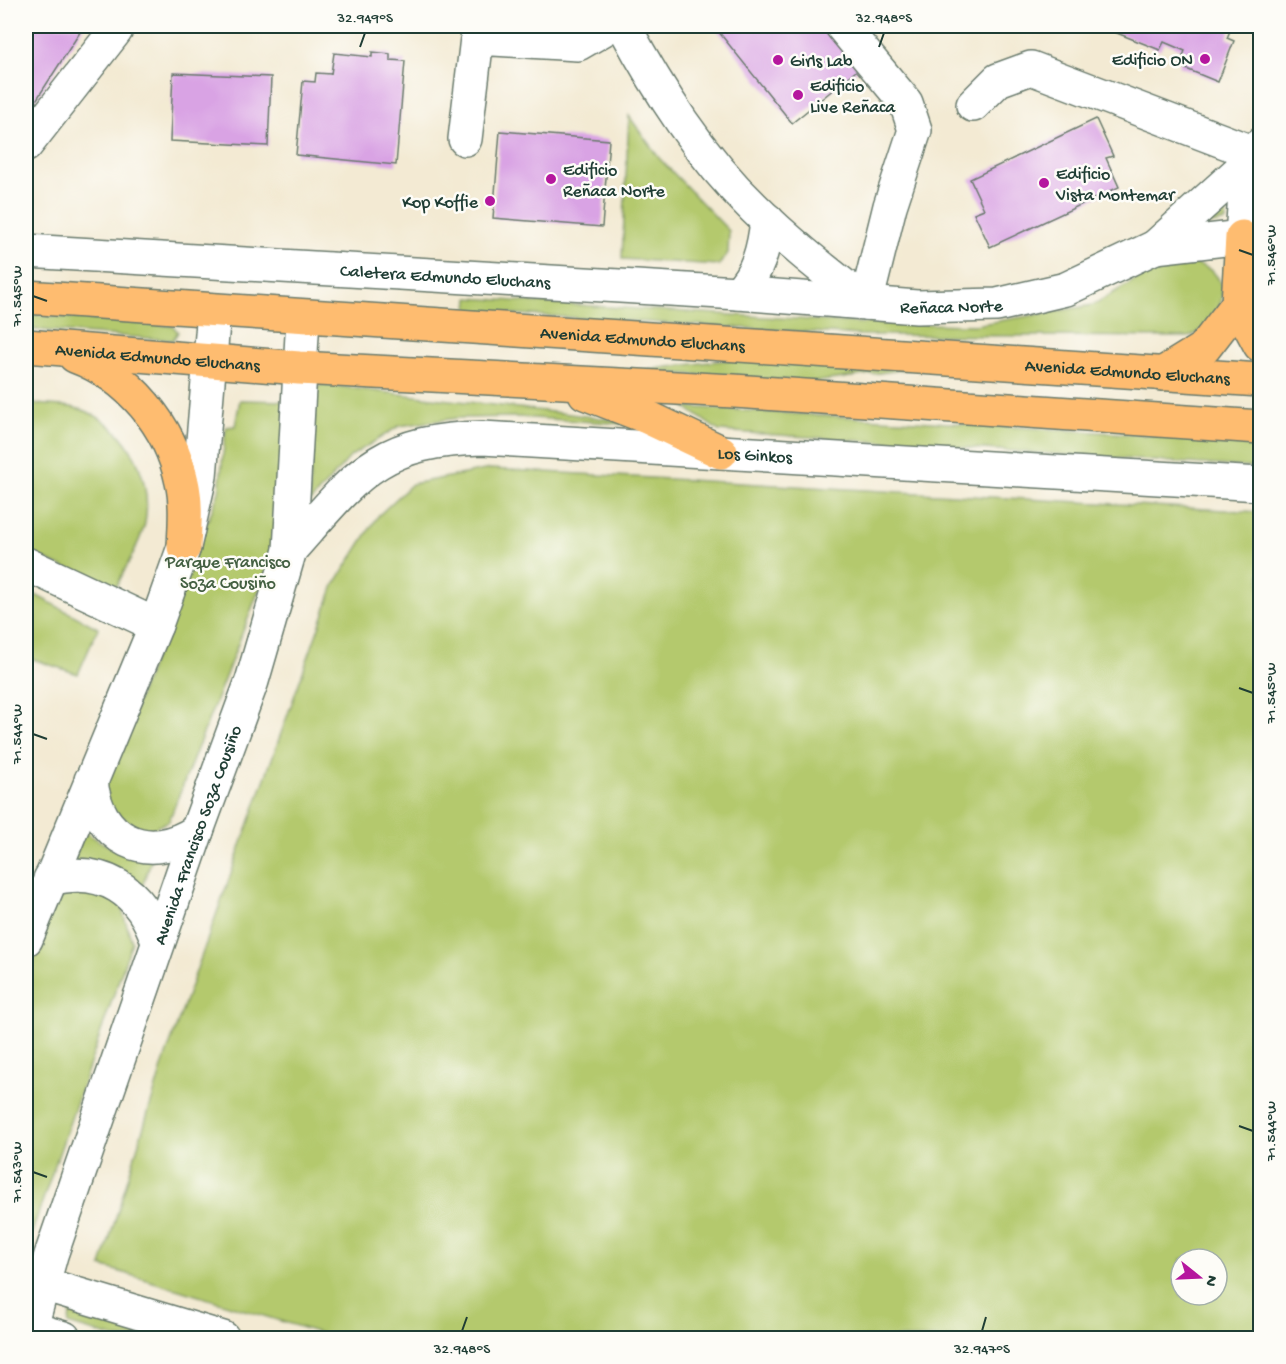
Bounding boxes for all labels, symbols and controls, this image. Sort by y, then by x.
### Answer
text: 32.949°S [336,10,393,28]
text: 32.948°S [855,10,912,28]
place label: Edificio ON [1112,51,1193,72]
place label: Girls Lab [790,52,853,73]
marker: Edificio ON [1198,52,1212,66]
marker: Girls Lab [771,53,785,67]
place label: Edificio Live Reñaca [810,77,896,119]
marker: Edificio Live Reñaca [791,88,805,102]
place label: Edificio Reñaca Norte [563,161,665,203]
place label: Edificio Vista Montemar [1055,165,1176,207]
marker: Edificio Reñaca Norte [544,172,558,186]
marker: Edificio Vista Montemar [1037,176,1051,190]
place label: Kop Koffie [402,193,479,214]
marker: Kop Koffie [483,194,497,208]
text: 71.546°W [1263,224,1281,286]
street label: Caletera Edmundo Eluchans [339,262,552,295]
text: 71.545°W [9,265,27,327]
street label: Reñaca Norte [899,296,1006,320]
street label: Avenida Edmundo Eluchans [539,324,747,358]
street label: Avenida Edmundo Eluchans [54,340,262,378]
street label: Avenida Edmundo Eluchans [1024,356,1232,391]
street label: Los Ginkos [717,444,794,469]
park label: Parque Francisco Soza Cousiño [164,553,291,595]
text: 71.545°W [1263,662,1281,724]
text: 71.544°W [9,704,27,765]
street label: Avenida Francisco Soza Cousiño [151,723,248,948]
text: 71.544°W [1263,1101,1281,1162]
text: 71.543°W [9,1141,27,1203]
north arrow [1169,1247,1229,1307]
text: N [1199,1273,1221,1289]
text: 32.948°S [433,1341,490,1359]
text: 32.947°S [953,1341,1010,1359]

